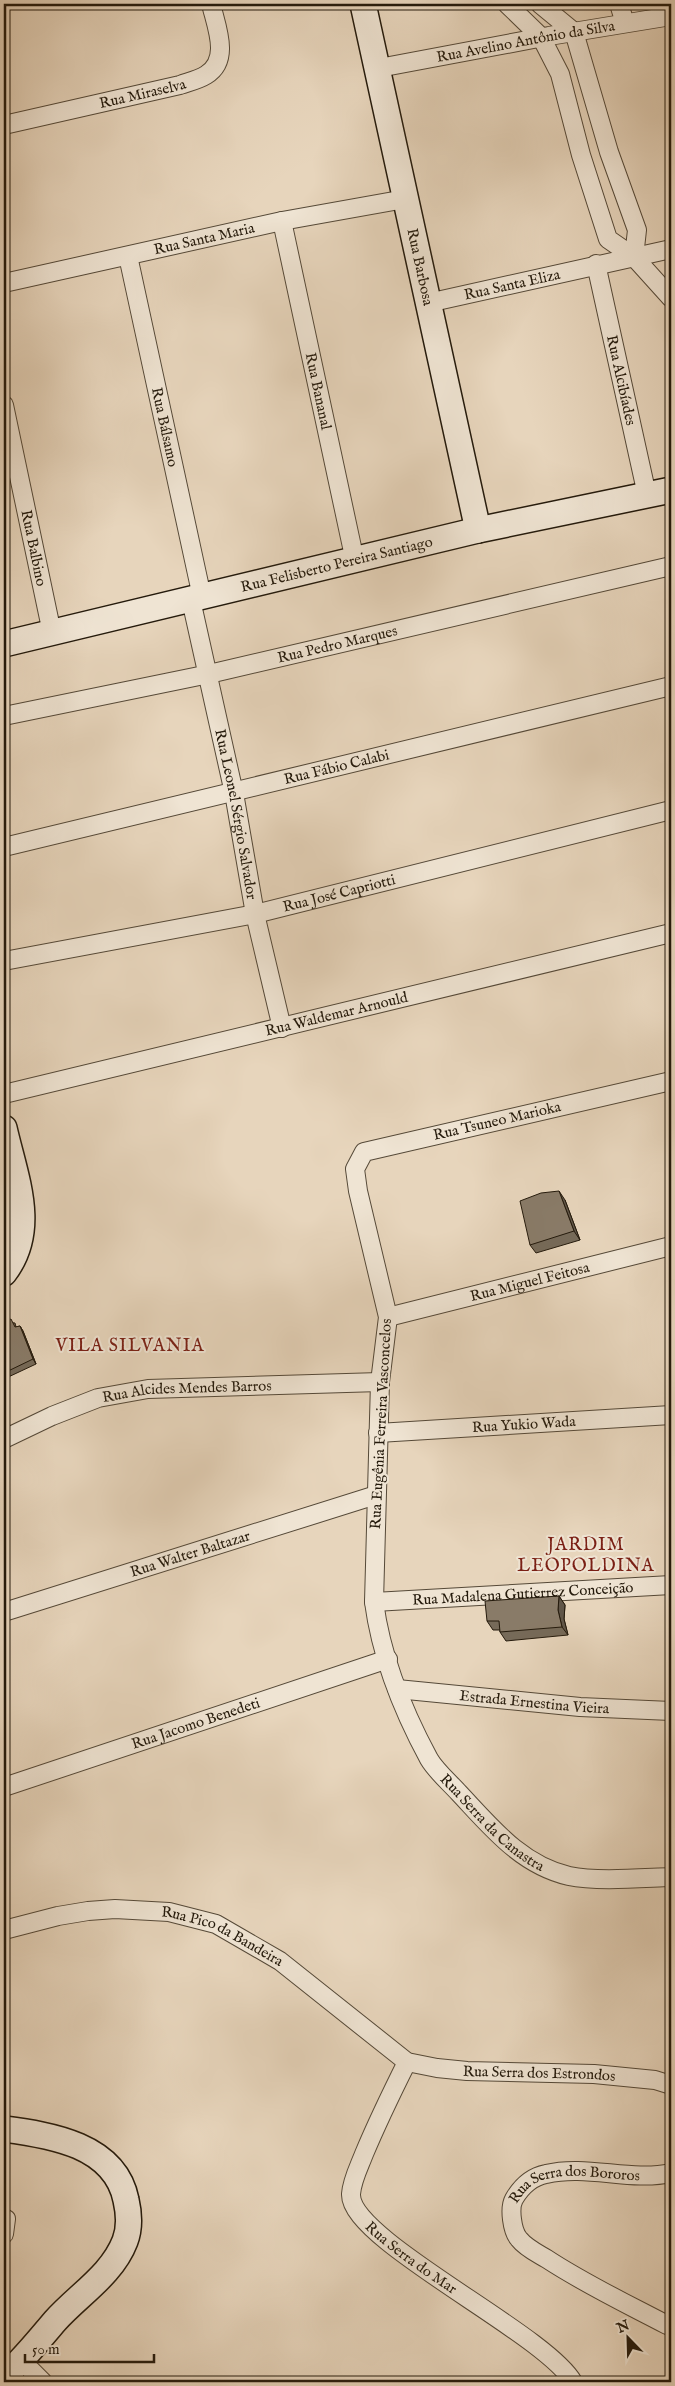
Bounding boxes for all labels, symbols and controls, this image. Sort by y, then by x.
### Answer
street label: Rua Avelino Antônio da Silva [435,16,617,66]
street label: Rua Miraselva [97,74,189,113]
street label: Rua Santa Maria [152,218,257,259]
street label: Rua Barbosa [403,226,438,308]
street label: Rua Santa Eliza [462,264,562,304]
street label: Rua Alcibíades [602,333,641,427]
street label: Rua Bananal [301,351,336,432]
street label: Rua Bálsamo [147,386,183,469]
street label: Rua Balbino [17,508,51,588]
street label: Rua Felisberto Pereira Santiago [239,532,434,596]
street label: Rua Pedro Marques [275,621,399,667]
street label: Rua Leonel Sérgio Salvador [211,727,262,901]
street label: Rua Fábio Calabi [282,745,391,789]
street label: Rua José Capriotti [281,870,397,916]
street label: Rua Waldemar Arnould [263,987,411,1040]
street label: Rua Tsuneo Marioka [431,1097,563,1145]
street label: Rua Miguel Feitosa [468,1257,592,1306]
street label: Rua Eugênia Ferreira Vasconcelos [366,1318,396,1530]
district label: VILA SILVANIA [54,1335,205,1358]
street label: Rua Alcides Mendes Barros [101,1376,272,1407]
street label: Rua Yukio Wada [471,1411,577,1437]
street label: Rua Walter Baltazar [128,1526,253,1581]
district label: JARDIM LEOPOLDINA [517,1534,655,1578]
street label: Rua Madalena Gutierrez Conceição [412,1578,634,1609]
street label: Estrada Ernestina Vieira [459,1686,610,1718]
street label: Rua Jacomo Benedeti [129,1693,262,1753]
street label: Rua Serra da Canastra [436,1770,548,1876]
street label: Rua Pico da Bandeira [161,1902,287,1971]
street label: Rua Serra dos Estrondos [463,2061,616,2086]
street label: Rua Serra dos Bororos [504,2161,640,2207]
street label: Rua Serra do Mar [361,2217,461,2298]
north arrow [602,2314,652,2364]
text: N [613,2316,632,2338]
scale bar [25,2331,154,2363]
text: 50 m [32,2340,60,2359]

